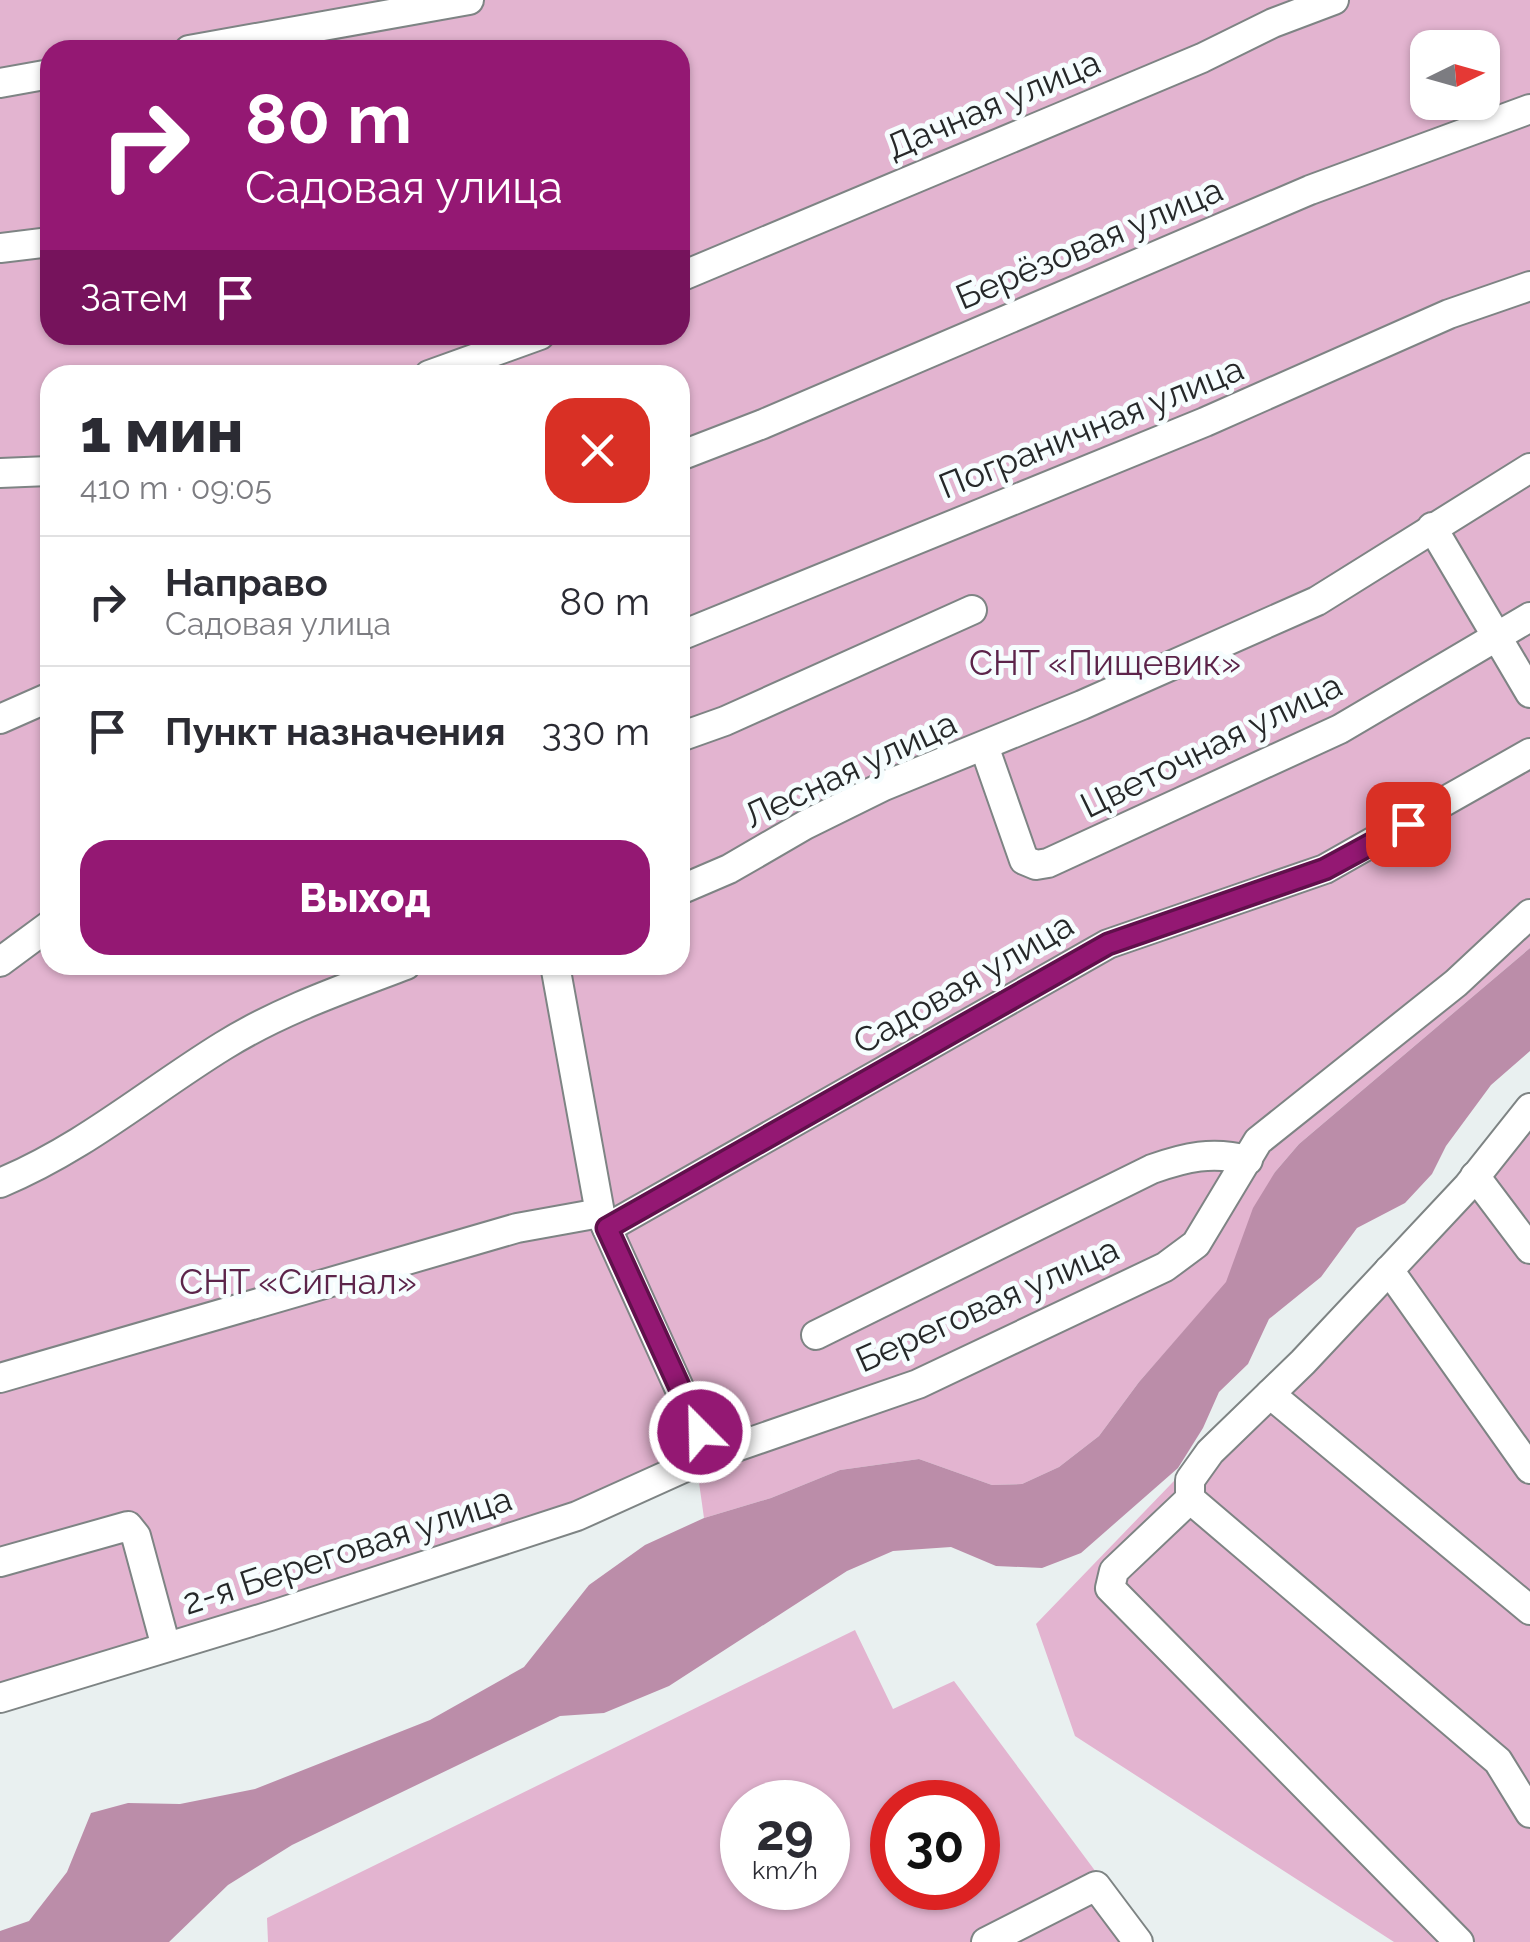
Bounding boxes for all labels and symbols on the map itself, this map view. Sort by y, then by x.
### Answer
north arrow [1410,30,1500,120]
street label: Дачная улица [880,41,1106,167]
street label: Берёзовая улица [950,168,1228,318]
street label: Пограничная улица [933,347,1249,507]
park label: СНТ «Пищевик» [969,642,1241,683]
street label: Цветочная улица [1074,664,1348,826]
street label: Лесная улица [737,702,963,836]
pin [1366,782,1451,867]
street label: Садовая улица [846,903,1080,1063]
street label: Береговая улица [849,1228,1125,1380]
park label: СНТ «Сигнал» [179,1261,417,1302]
position arrow [648,1380,752,1484]
street label: 2-я Береговая улица [177,1477,517,1623]
speed limit sign: 30 [870,1780,1000,1910]

